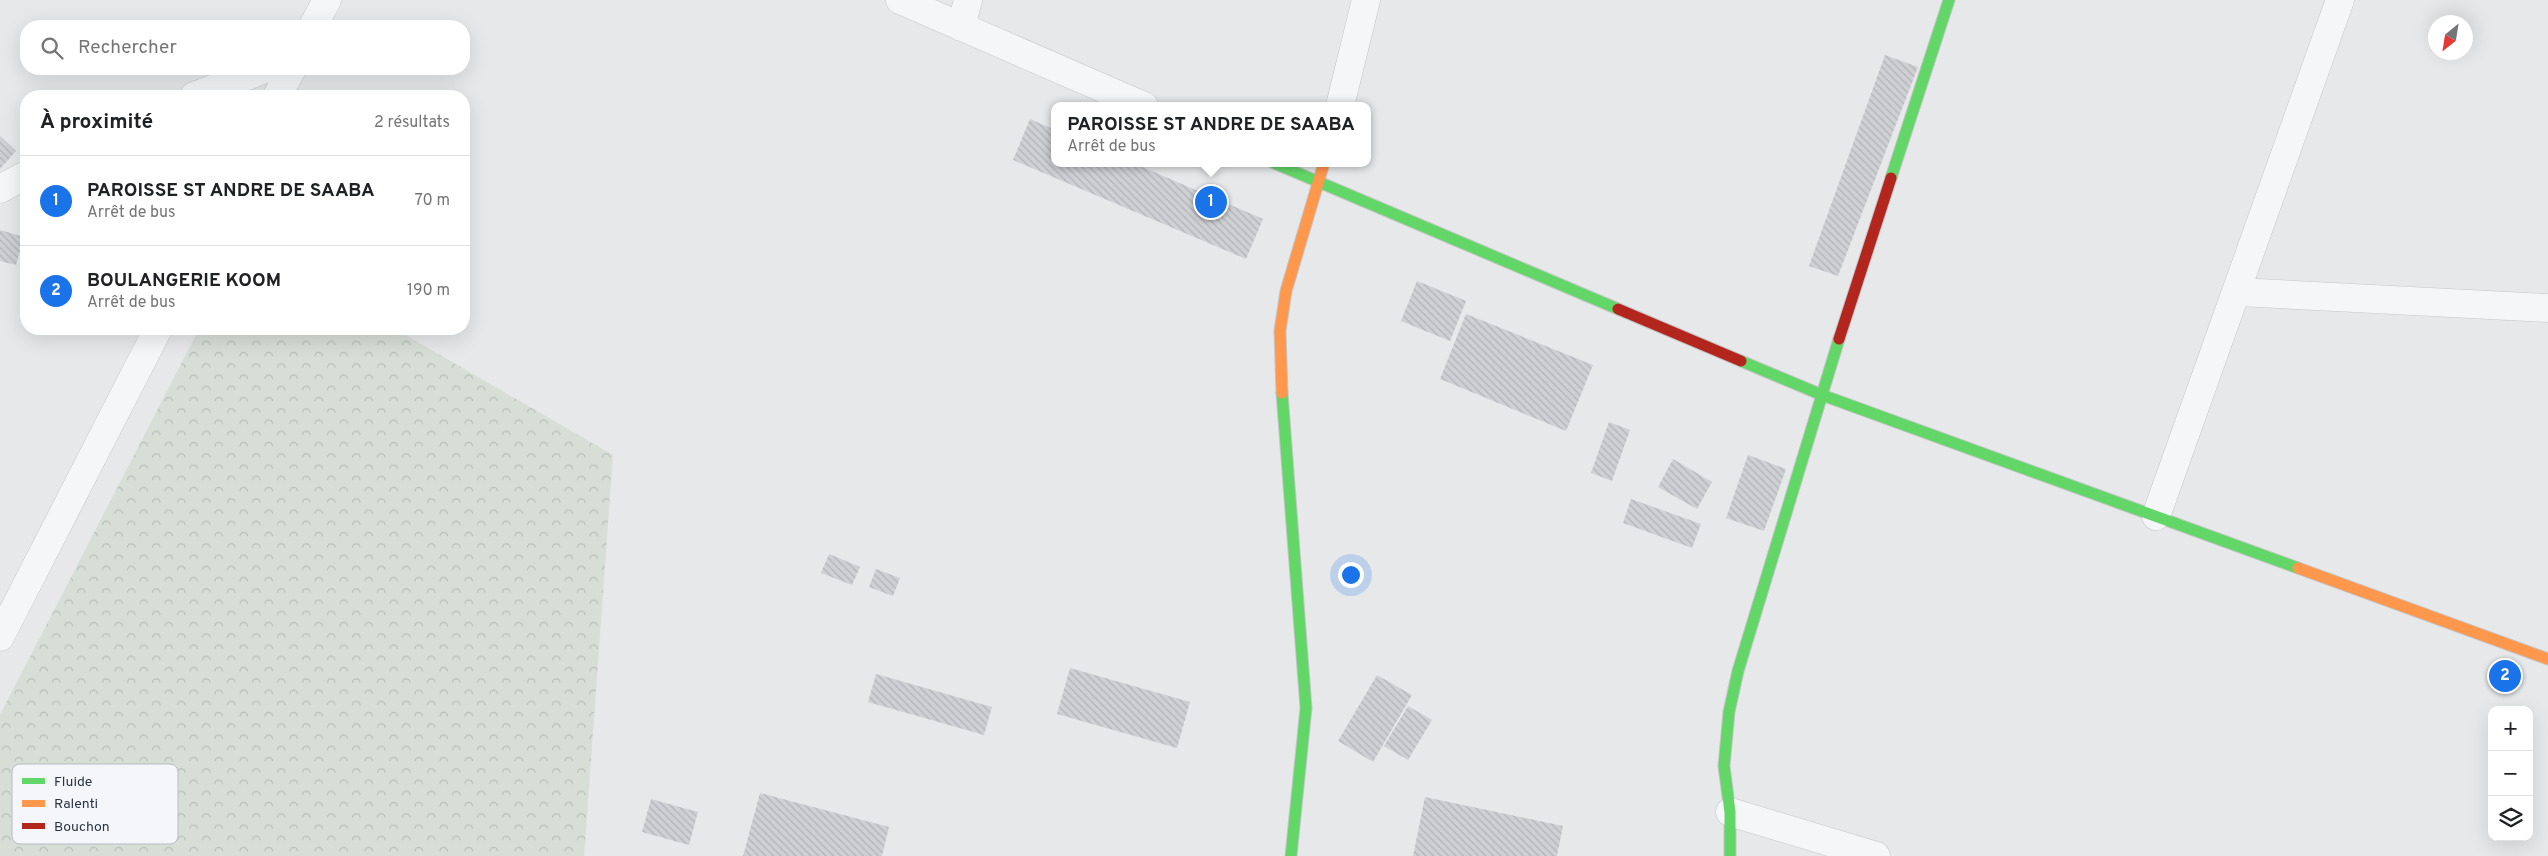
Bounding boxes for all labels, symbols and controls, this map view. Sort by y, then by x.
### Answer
north arrow [2428,15,2473,60]
search box [20,20,470,75]
icon: search [38,34,66,62]
text: Rechercher [78,36,177,60]
popup [1051,102,1371,167]
text: À proximité [40,109,153,136]
text: 2 résultats [374,113,450,133]
text: PAROISSE ST ANDRE DE SAABA [1067,113,1355,137]
text: Arrêt de bus [1067,137,1156,157]
text: PAROISSE ST ANDRE DE SAABA [87,179,375,203]
pin: 1 [1195,183,1227,221]
text: 1 [53,191,59,211]
text: 70 m [415,191,450,211]
text: Arrêt de bus [87,203,176,223]
text: BOULANGERIE KOOM [87,269,281,293]
text: 2 [51,281,61,301]
text: 190 m [407,281,450,301]
text: Arrêt de bus [87,293,176,313]
your location [1338,562,1364,588]
pin: 2 [2489,657,2521,695]
map controls [2488,706,2533,841]
button: + [2488,706,2533,751]
button: − [2488,751,2533,796]
legend [12,764,178,844]
text: Fluide [54,774,92,791]
text: Ralenti [54,796,98,813]
button: layers [2488,796,2533,841]
text: Bouchon [54,819,110,836]

